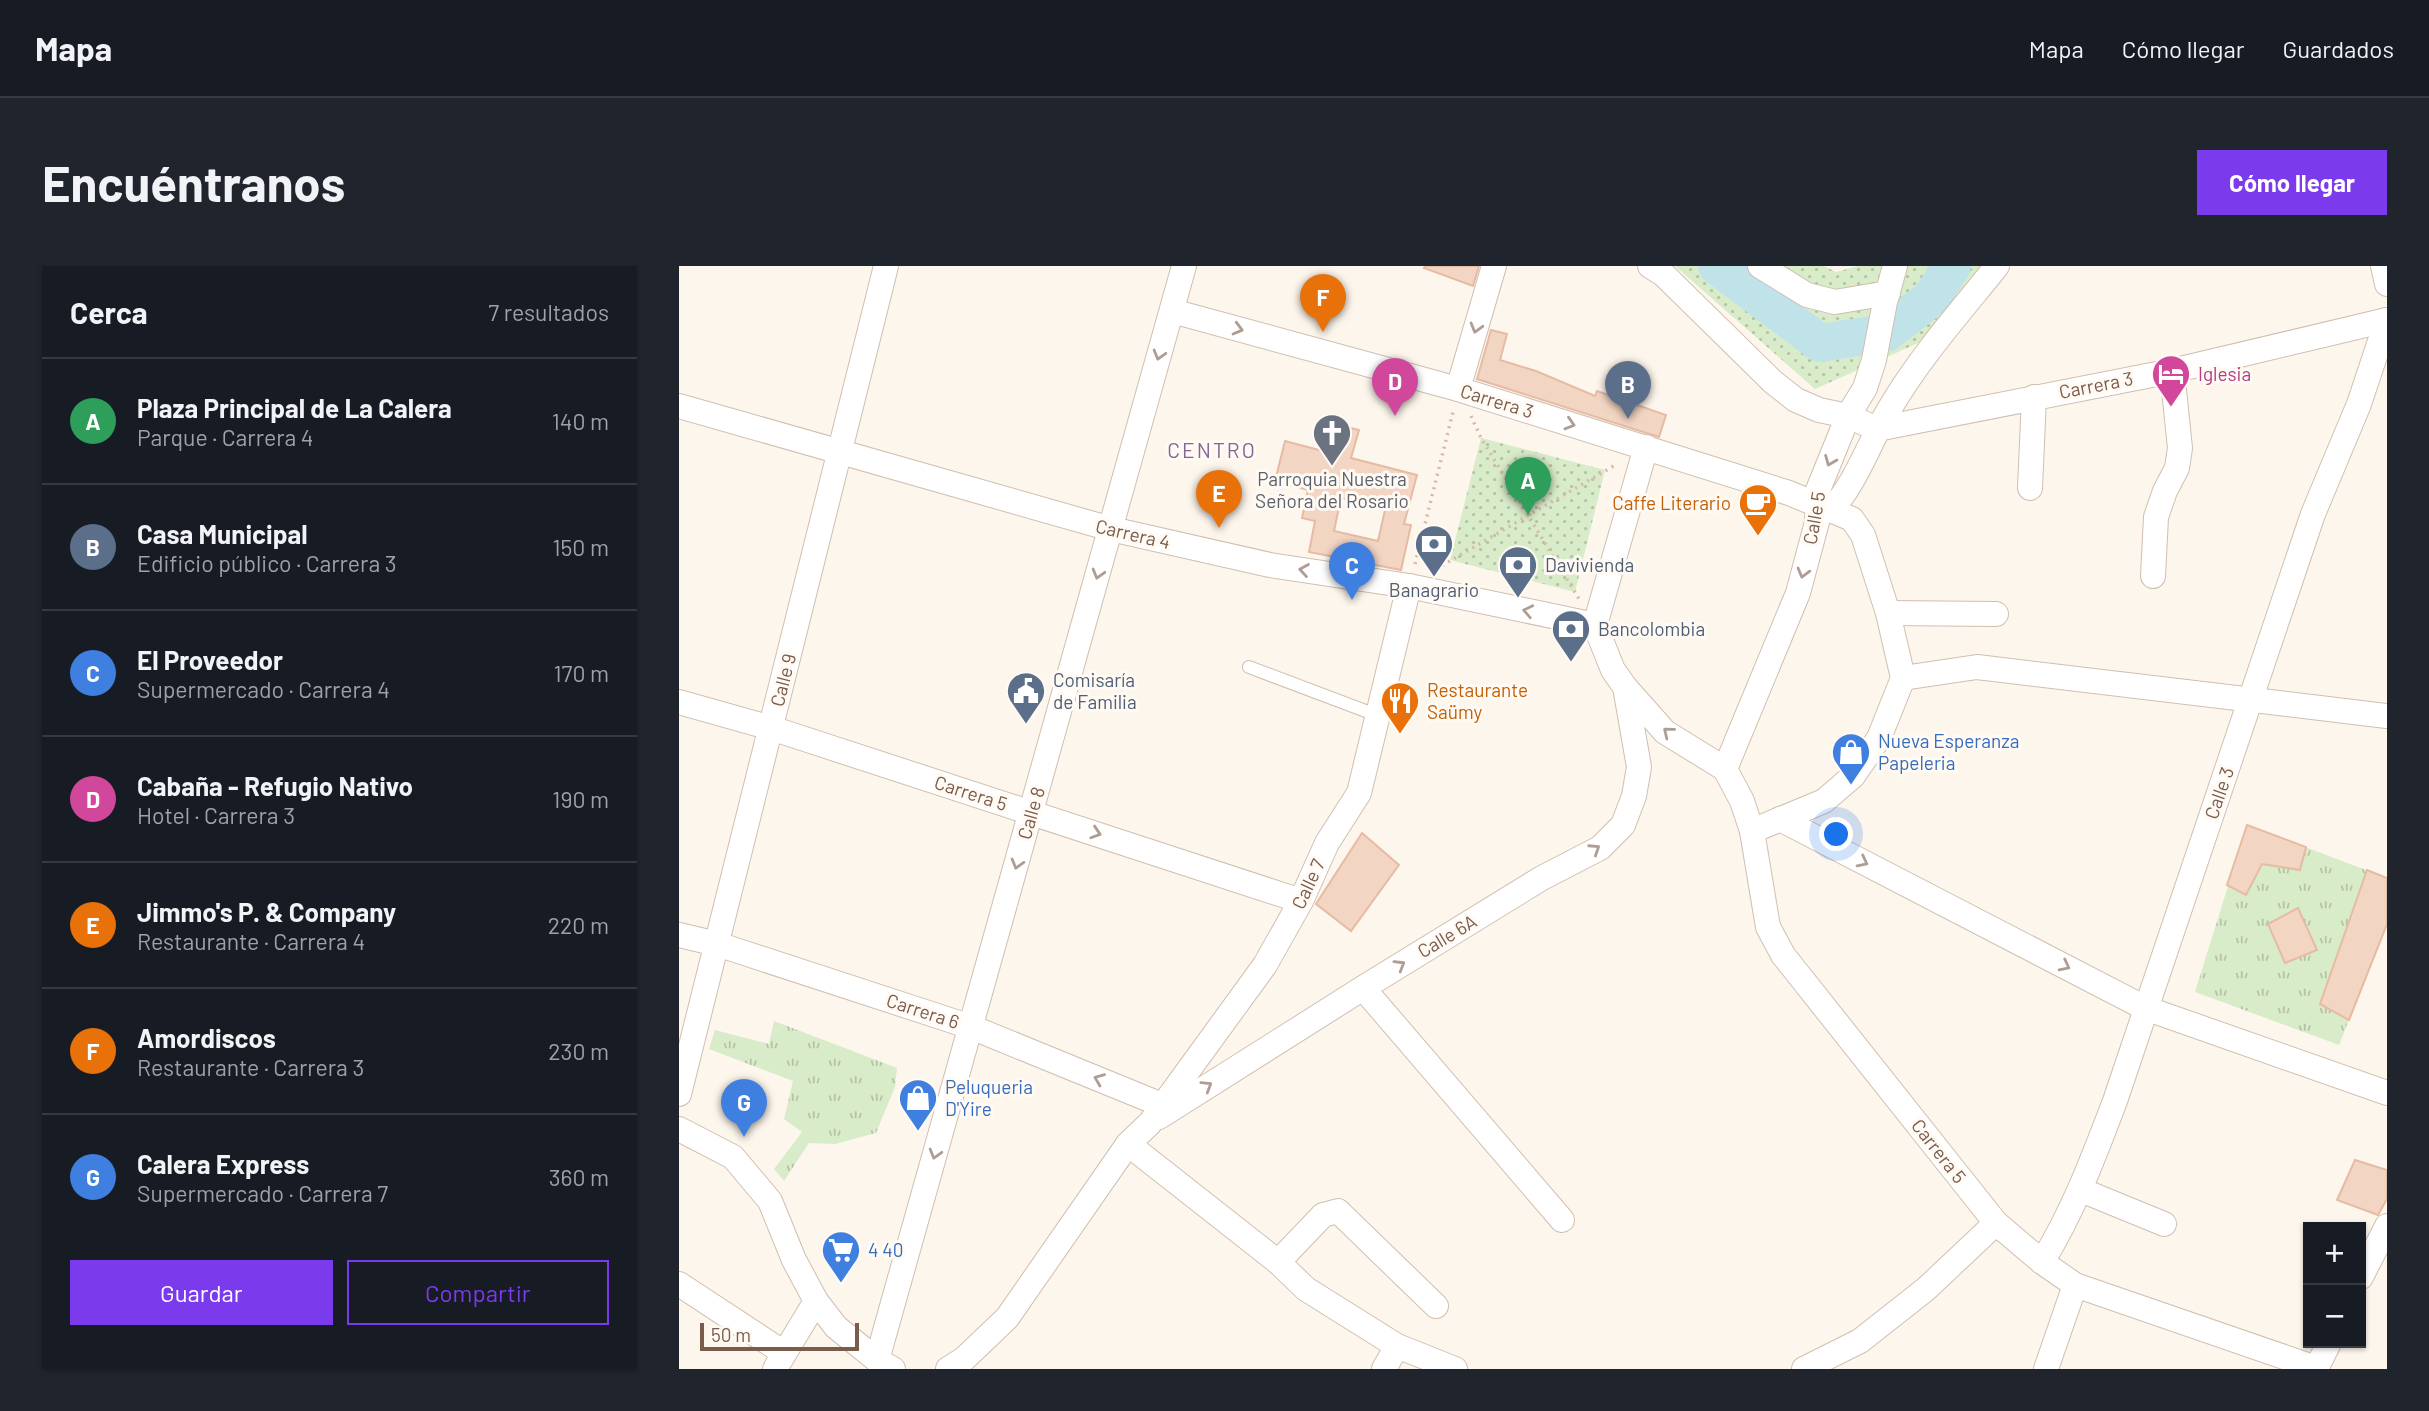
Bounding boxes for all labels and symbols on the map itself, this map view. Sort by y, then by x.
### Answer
pin: F [1300,274,1346,332]
one-way arrow [1231,320,1243,335]
one-way arrow [1470,321,1484,333]
one-way arrow [1153,349,1168,361]
hotel icon: Iglesia [2150,353,2192,408]
pin: D [1372,358,1418,416]
pin: B [1605,361,1651,419]
place label: Iglesia [2198,362,2251,385]
street label: Carrera 3 [2057,366,2135,403]
street label: Carrera 3 [1458,379,1536,423]
church icon: Parroquia Nuestra Señora del Rosario [1311,412,1353,467]
one-way arrow [1564,415,1576,430]
district label: CENTRO [1167,437,1257,462]
one-way arrow [1824,454,1838,466]
pin: A [1505,457,1551,515]
place label: Parroquia Nuestra Señora del Rosario [1255,467,1409,512]
pin: E [1196,470,1242,528]
cafe icon: Caffe Literario [1737,482,1779,537]
street label: Calle 5 [1798,490,1829,546]
place label: Caffe Literario [1612,491,1731,514]
street label: Carrera 4 [1094,514,1173,553]
bank icon: Banagrario [1413,523,1455,578]
pin: C [1329,542,1375,600]
bank icon: Davivienda [1497,544,1539,599]
place label: Davivienda [1545,553,1634,576]
one-way arrow [1298,563,1310,578]
one-way arrow [1797,566,1811,578]
one-way arrow [1092,568,1106,580]
place label: Banagrario [1389,578,1479,601]
one-way arrow [1522,604,1534,619]
bank icon: Bancolombia [1550,608,1592,663]
place label: Bancolombia [1598,617,1705,640]
street label: Calle 9 [765,651,800,709]
place label: Comisaría de Familia [1053,668,1137,713]
public building icon: Comisaría de Familia [1005,670,1047,725]
place label: Restaurante Saümy [1427,678,1528,723]
restaurant icon: Restaurante Saümy [1379,680,1421,735]
one-way arrow [1663,728,1675,741]
place label: Nueva Esperanza Papeleria [1878,729,2019,774]
shop icon: Nueva Esperanza Papeleria [1830,731,1872,786]
street label: Calle 3 [2199,764,2238,822]
street label: Carrera 5 [932,770,1010,815]
street label: Calle 8 [1012,784,1049,842]
your location [1819,817,1853,851]
one-way arrow [1090,825,1102,840]
one-way arrow [1587,845,1600,857]
one-way arrow [1855,853,1868,867]
street label: Calle 7 [1286,855,1329,913]
one-way arrow [1010,858,1025,870]
street label: Calle 6A [1413,909,1481,962]
one-way arrow [2057,958,2070,972]
one-way arrow [1392,961,1405,974]
street label: Carrera 6 [884,988,962,1033]
one-way arrow [1093,1073,1105,1087]
place label: Peluqueria D'Yire [945,1075,1033,1120]
shop icon: Peluqueria D'Yire [897,1077,939,1132]
pin: G [721,1079,767,1137]
one-way arrow [1200,1082,1213,1095]
street label: Carrera 5 [1907,1114,1972,1187]
one-way arrow [929,1148,944,1160]
supermarket icon: 4 40 [820,1229,862,1284]
place label: 4 40 [868,1238,903,1261]
scale bar [700,1320,859,1352]

